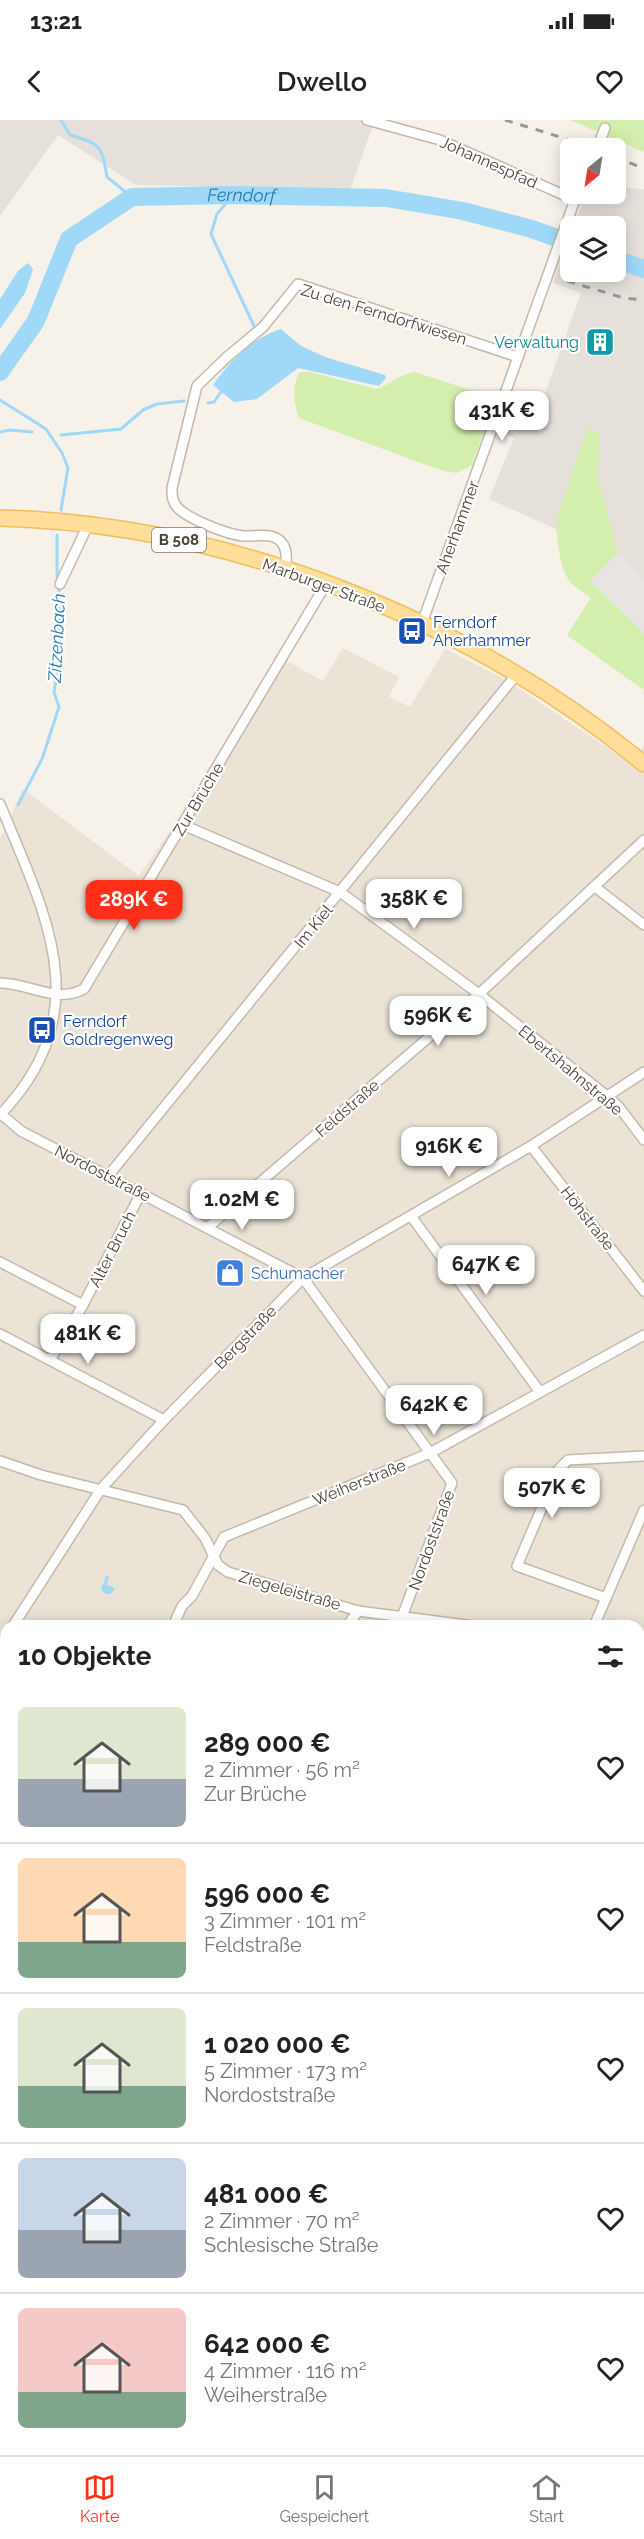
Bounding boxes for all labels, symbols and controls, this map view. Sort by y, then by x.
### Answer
text: 13:21 [30,8,82,34]
icon: back [18,65,51,98]
icon: heart [593,65,626,98]
text: Dwello [277,66,367,97]
street label: Johannespfad [437,133,540,192]
north arrow [560,138,626,204]
map controls [560,138,626,282]
water label: Ferndorf [207,184,278,206]
button: layers [560,216,626,282]
street label: Zu den Ferndorfwiesen [299,280,469,349]
building icon: Verwaltung [584,326,616,358]
place label: Verwaltung [494,333,579,352]
pin: 431K € [453,391,551,442]
text: 431K € [469,398,535,422]
street label: Aherhammer [432,478,483,576]
road number: B 508 [152,528,206,552]
street label: Marburger Straße [260,554,388,616]
water label: Zitzenbach [44,593,69,684]
place label: Ferndorf Aherhammer [433,613,531,650]
bus stop icon: Ferndorf Aherhammer [396,615,428,647]
street label: Zur Brüche [169,759,228,839]
pin: 358K € [365,879,463,930]
pin: 289K € [85,880,183,931]
text: 358K € [380,886,448,910]
text: 289K € [99,887,169,911]
street label: Im Kiel [290,900,337,952]
pin: 596K € [389,996,487,1047]
text: 596K € [404,1003,472,1027]
place label: Ferndorf Goldregenweg [63,1012,173,1049]
bus stop icon: Ferndorf Goldregenweg [26,1014,58,1046]
street label: Ebertshahnstraße [515,1021,627,1119]
street label: Feldstraße [312,1076,383,1141]
pin: 916K € [400,1127,498,1178]
text: 916K € [415,1134,483,1158]
street label: Nordoststraße [52,1141,154,1206]
pin: 1.02M € [187,1180,297,1231]
street label: Höhstraße [557,1182,619,1254]
text: 1.02M € [204,1187,280,1211]
street label: Alter Bruch [85,1208,140,1291]
pin: 647K € [437,1245,535,1296]
text: 647K € [452,1252,520,1276]
shop icon: Schumacher [214,1257,246,1289]
place label: Schumacher [251,1264,345,1283]
street label: Bergstraße [210,1302,280,1373]
pin: 481K € [39,1314,137,1365]
text: 481K € [54,1321,122,1345]
pin: 642K € [385,1385,483,1436]
text: 642K € [400,1392,468,1416]
street label: Weiherstraße [310,1455,408,1510]
pin: 507K € [503,1468,601,1519]
text: 507K € [518,1475,586,1499]
street label: Nordoststraße [405,1487,458,1593]
street label: Ziegeleistraße [237,1567,343,1614]
icon: filters [594,1640,627,1673]
text: 10 Objekte [18,1641,151,1671]
text: 289 000 € [204,1728,331,1758]
icon: home [66,1731,138,1803]
icon: heart [594,1751,627,1784]
text: 2 Zimmer · 56 m² [204,1758,360,1782]
text: Zur Brüche [204,1782,306,1806]
text: 596 000 € [204,1879,331,1909]
icon: home [66,1882,138,1954]
icon: heart [594,1902,627,1935]
text: 3 Zimmer · 101 m² [204,1909,366,1933]
text: Feldstraße [204,1933,302,1957]
text: 1 020 000 € [204,2029,351,2059]
icon: home [66,2032,138,2104]
icon: heart [594,2052,627,2085]
text: 5 Zimmer · 173 m² [204,2059,367,2083]
text: Nordoststraße [204,2083,336,2107]
text: 481 000 € [204,2179,329,2209]
icon: home [66,2182,138,2254]
icon: heart [594,2202,627,2235]
text: 2 Zimmer · 70 m² [204,2209,360,2233]
text: Schlesische Straße [204,2233,378,2257]
text: 642 000 € [204,2329,330,2359]
icon: home [66,2332,138,2404]
icon: heart [594,2352,627,2385]
text: 4 Zimmer · 116 m² [204,2359,366,2383]
text: Weiherstraße [204,2383,327,2407]
tab: Karte [80,2471,119,2526]
tab: Gespeichert [279,2471,369,2526]
tab: Start [529,2471,564,2526]

